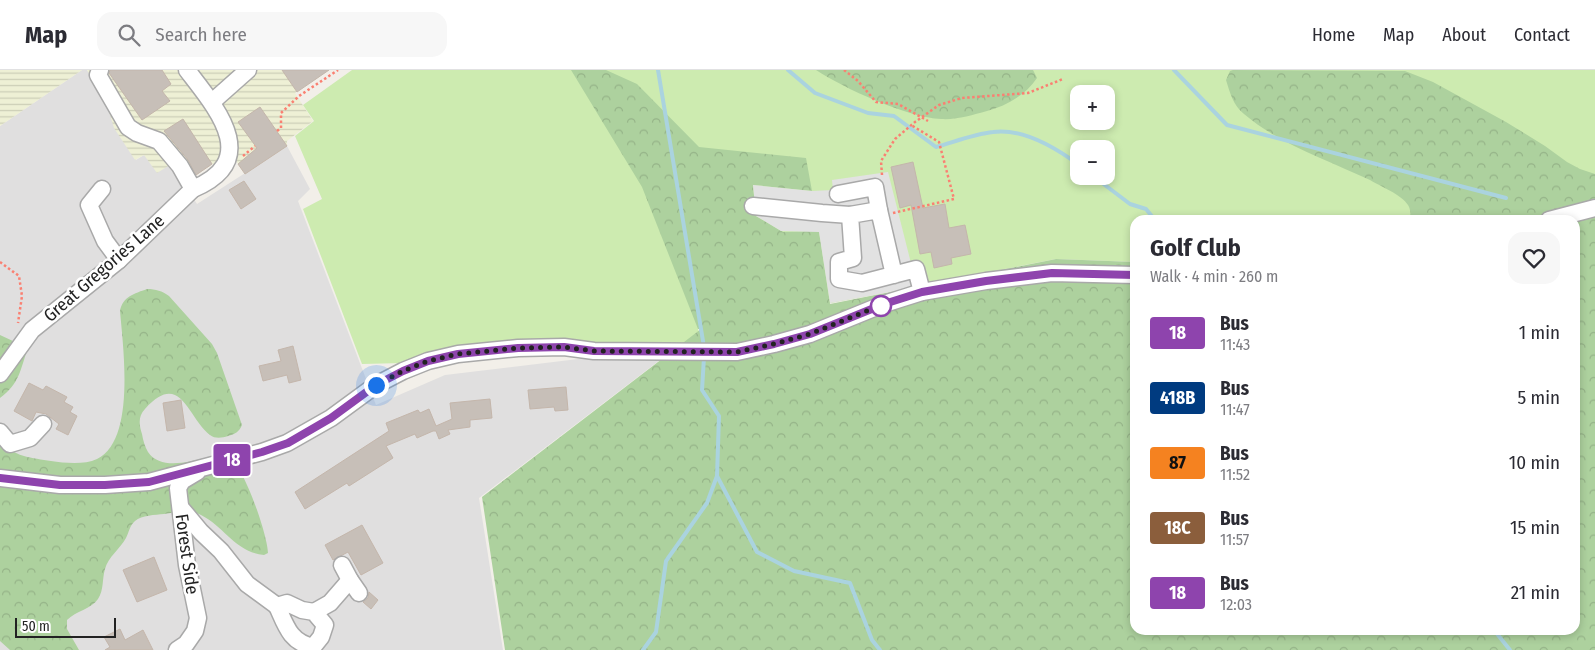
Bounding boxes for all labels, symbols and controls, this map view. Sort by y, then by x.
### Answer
search box [97,12,447,57]
text: Map [25,21,67,49]
icon: search [115,21,143,49]
text: Search here [155,23,247,46]
text: Home [1312,24,1355,46]
text: Map [1383,24,1414,46]
text: About [1442,24,1486,46]
text: Contact [1514,24,1570,46]
map controls [1070,85,1115,185]
button: + [1070,85,1115,130]
button: − [1070,140,1115,185]
street label: Great Gregories Lane [39,209,169,327]
button: heart [1508,232,1560,284]
text: Golf Club [1150,234,1241,262]
text: Walk · 4 min · 260 m [1150,267,1278,286]
unlabelled marker [870,295,892,317]
text: Bus [1220,312,1249,335]
text: 1 min [1519,321,1560,344]
text: 18 [1169,322,1186,344]
text: 11:43 [1220,335,1250,354]
your location [364,373,389,398]
text: Bus [1220,377,1249,400]
text: 5 min [1517,386,1560,409]
text: 418B [1160,387,1195,409]
text: 11:47 [1220,400,1250,419]
text: Bus [1220,442,1249,465]
line badge: 18 [210,444,254,476]
text: 18 [223,449,241,471]
text: 10 min [1509,451,1560,474]
text: 87 [1169,452,1186,474]
text: 11:52 [1220,465,1250,484]
text: Bus [1220,507,1249,530]
street label: Forest Side [170,512,204,596]
text: 15 min [1510,516,1560,539]
text: 18C [1164,517,1191,539]
text: 11:57 [1220,530,1249,549]
text: Bus [1220,572,1249,595]
text: 21 min [1511,581,1560,604]
text: 18 [1169,582,1186,604]
text: 12:03 [1220,595,1252,614]
scale bar [15,615,116,638]
text: 50 m [22,618,50,635]

